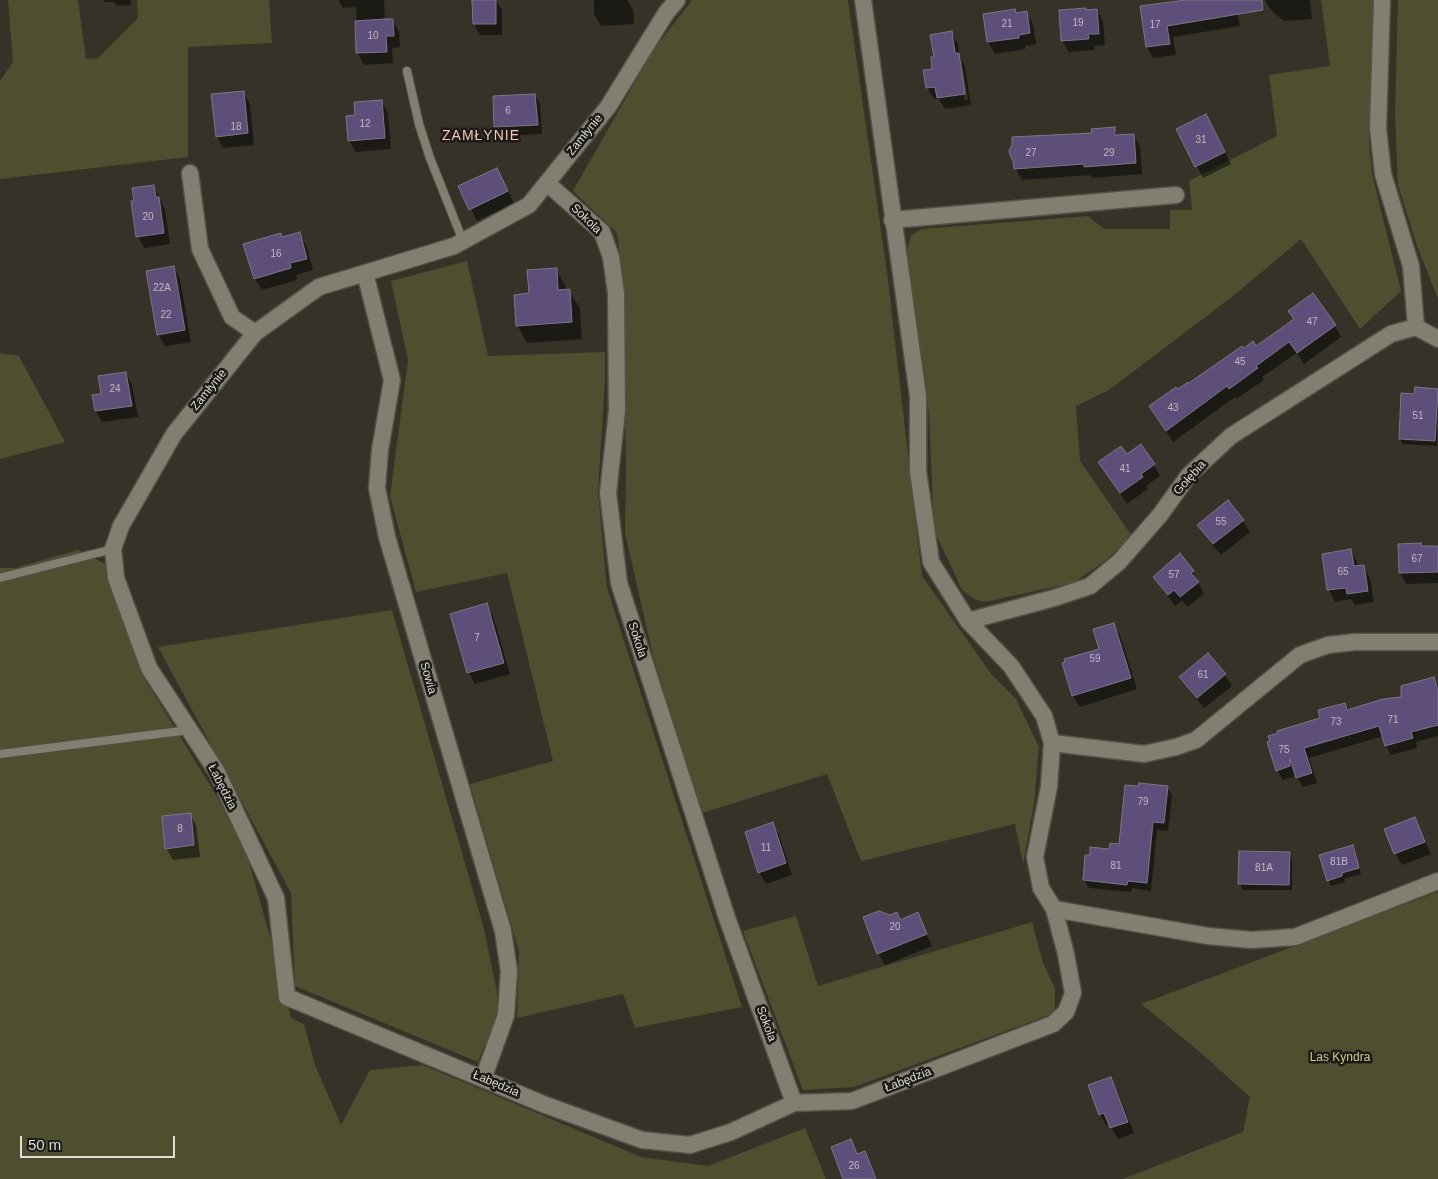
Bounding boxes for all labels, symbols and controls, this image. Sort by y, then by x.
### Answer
house number: 19 [1072,17,1084,29]
house number: 21 [1001,18,1013,30]
house number: 17 [1149,19,1161,31]
house number: 10 [367,30,379,42]
house number: 6 [505,105,511,117]
street label: Zamłynie [564,112,606,158]
house number: 12 [359,118,371,130]
house number: 18 [230,121,242,133]
district label: ZAMŁYNIE [441,128,521,144]
house number: 31 [1195,134,1207,146]
house number: 27 [1025,147,1037,159]
house number: 29 [1103,147,1115,159]
street label: Sokola [568,201,604,237]
house number: 20 [142,211,154,223]
house number: 16 [270,248,282,260]
house number: 22A [153,282,171,294]
house number: 22 [160,309,172,321]
house number: 47 [1306,316,1318,328]
house number: 45 [1234,356,1246,368]
street label: Zamłynie [188,367,230,413]
house number: 24 [109,383,121,395]
house number: 43 [1167,402,1179,414]
house number: 51 [1412,410,1424,422]
street label: Gołębia [1171,458,1209,498]
house number: 41 [1119,463,1131,475]
house number: 55 [1215,516,1227,528]
house number: 67 [1411,553,1423,565]
house number: 65 [1337,566,1349,578]
house number: 57 [1168,569,1180,581]
street label: Sokola [624,620,650,660]
house number: 7 [474,632,480,644]
house number: 59 [1089,653,1101,665]
street label: Sowia [417,660,439,696]
house number: 61 [1197,669,1209,681]
house number: 71 [1387,714,1399,726]
house number: 73 [1330,716,1342,728]
house number: 75 [1278,744,1290,756]
street label: Łabędzia [205,762,239,812]
house number: 79 [1137,796,1149,808]
house number: 8 [177,823,183,835]
house number: 11 [761,842,771,854]
house number: 81B [1330,856,1348,868]
house number: 81 [1110,860,1122,872]
house number: 81A [1255,862,1273,874]
house number: 20 [889,921,901,933]
street label: Sokola [753,1004,779,1044]
park label: Las Kyndra [1310,1051,1370,1065]
street label: Łabędzia [883,1065,933,1095]
street label: Łabędzia [471,1068,521,1100]
scale bar [22,1126,178,1158]
text: 50 m [28,1136,61,1153]
house number: 26 [848,1160,860,1172]

